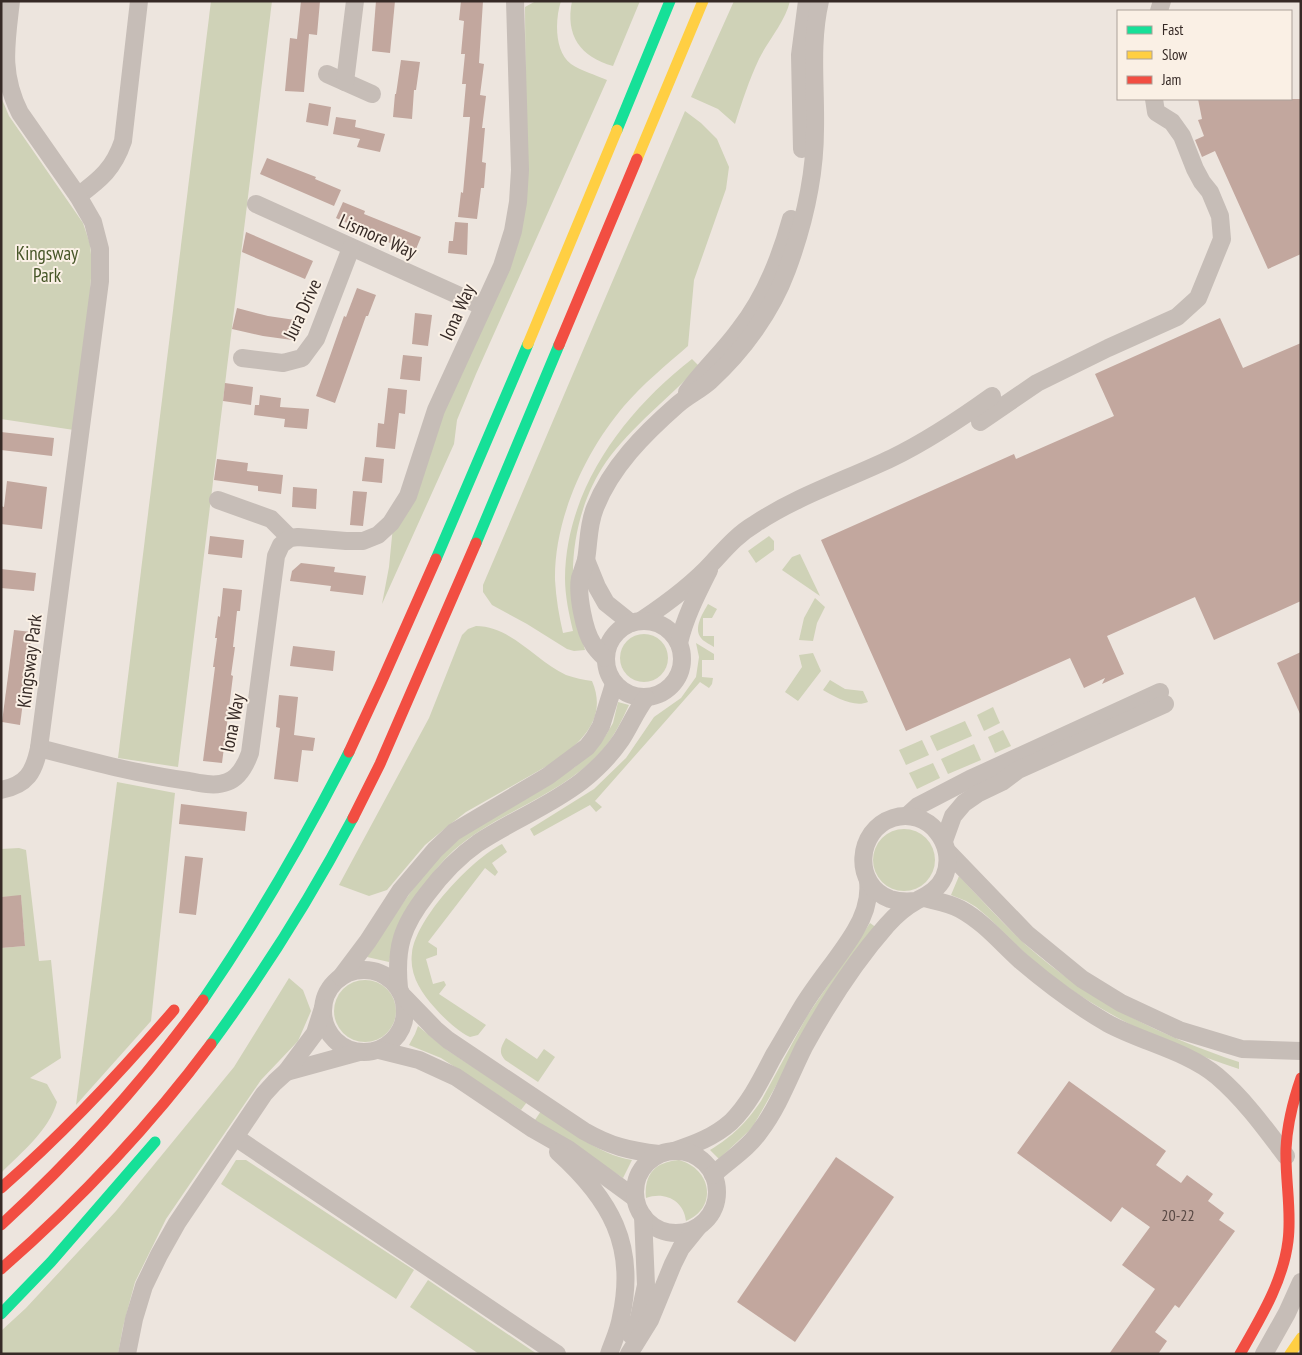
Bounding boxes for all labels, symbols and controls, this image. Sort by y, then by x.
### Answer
legend [1117,10,1292,100]
text: Fast [1162,20,1183,39]
text: Slow [1162,45,1187,64]
text: Jam [1161,70,1181,89]
street label: Lismore Way [335,208,421,264]
park label: Kingsway Park [16,241,79,287]
street label: Jura Drive [277,275,327,344]
street label: Iona Way [434,279,480,344]
street label: Kingsway Park [11,612,47,709]
street label: Iona Way [215,691,250,754]
house number: 20-22 [1161,1205,1195,1225]

